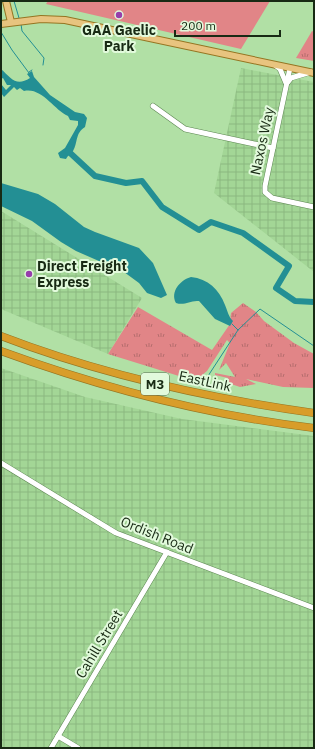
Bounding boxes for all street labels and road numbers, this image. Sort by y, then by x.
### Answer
street label: Naxos Way [246,105,278,177]
street label: EastLink [177,367,233,395]
road number: M3 [141,373,169,395]
street label: Ordish Road [118,512,196,558]
street label: Cahill Street [71,606,127,682]

